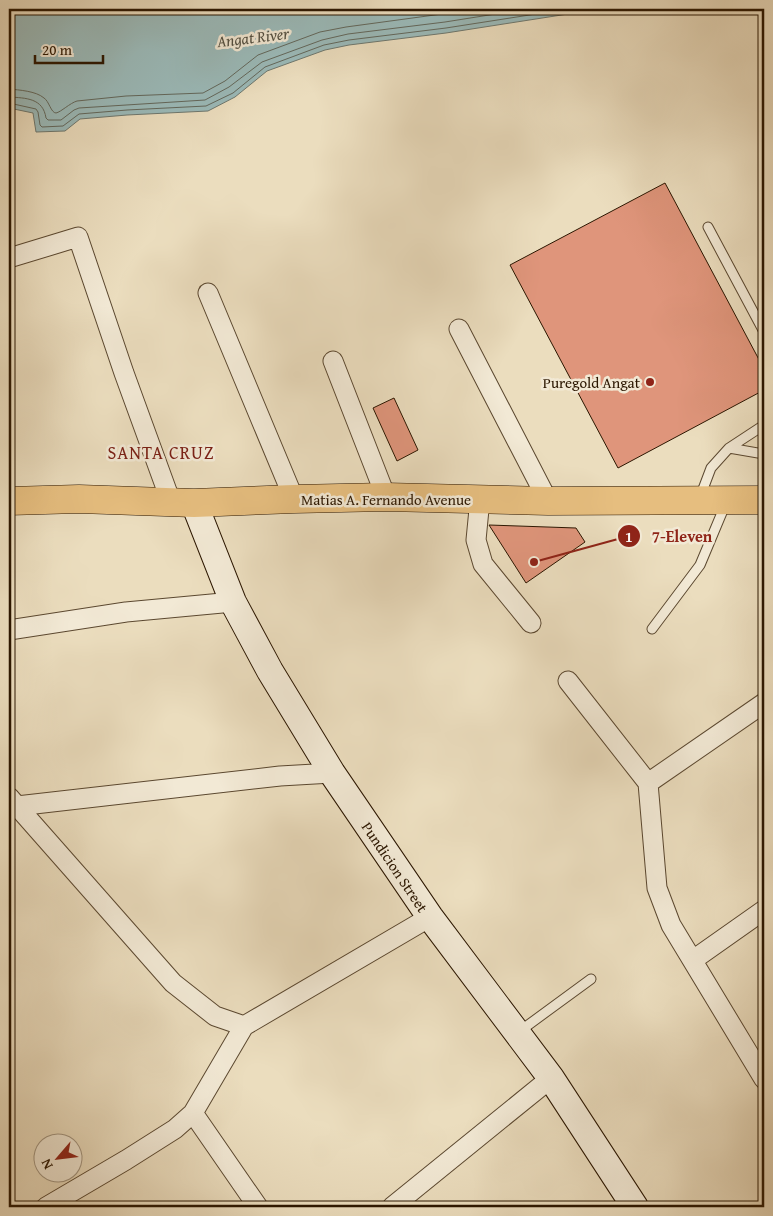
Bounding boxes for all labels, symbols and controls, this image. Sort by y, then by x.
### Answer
water label: Angat River [215,21,291,53]
scale bar [35,32,102,64]
text: 20 m [42,39,73,60]
place label: Puregold Angat [543,372,641,393]
marker: Puregold Angat [644,376,656,388]
district label: SANTA CRUZ [108,439,214,466]
street label: Matias A. Fernando Avenue [301,489,471,510]
callout: 7-Eleven [617,521,722,552]
text: 7-Eleven [652,524,713,548]
text: 1 [625,526,633,547]
street label: Pundicion Street [357,818,433,917]
north arrow [32,1134,82,1184]
text: N [35,1155,58,1173]

